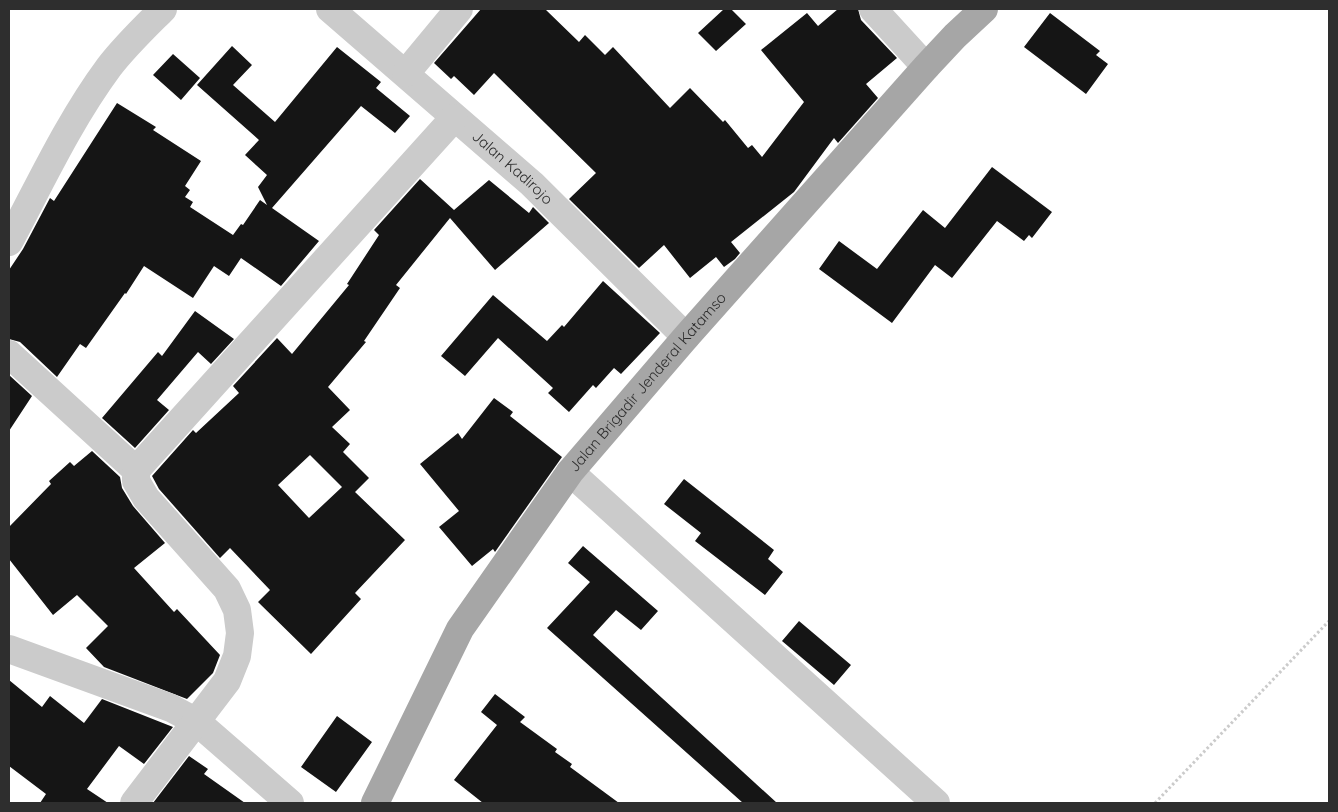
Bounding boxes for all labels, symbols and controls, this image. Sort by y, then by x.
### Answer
street label: Jalan Kadirojo [468,126,557,209]
street label: Jalan Brigadir Jenderal Katamso [564,288,730,476]

